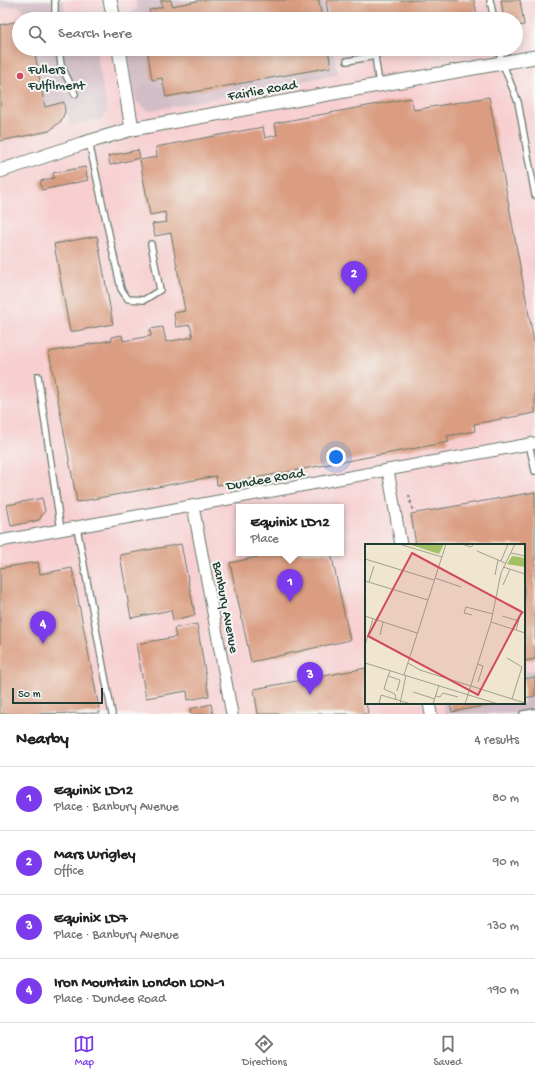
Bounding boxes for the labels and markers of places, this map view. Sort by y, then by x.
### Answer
place label: Fullers Fulfilment [27,62,86,95]
marker: Fullers Fulfilment [15,71,25,81]
pin: 2 [341,261,367,294]
pin: 1 [277,569,303,602]
pin: 4 [30,611,56,644]
pin: 3 [297,662,323,695]

